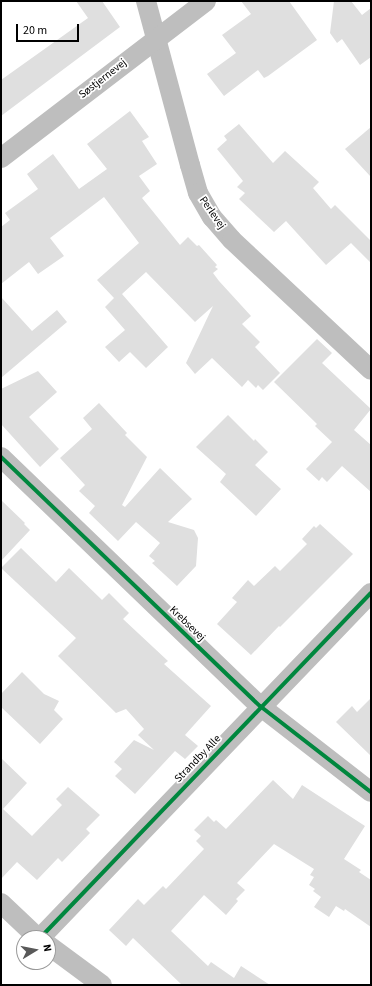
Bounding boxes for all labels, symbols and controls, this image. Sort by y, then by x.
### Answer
scale bar [18,16,81,42]
text: 20 m [23,22,47,39]
street label: Søstjernevej [77,56,129,102]
street label: Perlevej [196,194,228,232]
street label: Krebsevej [166,604,208,644]
street label: Strandby Alle [172,732,224,786]
north arrow [16,930,56,970]
text: N [39,943,55,953]

